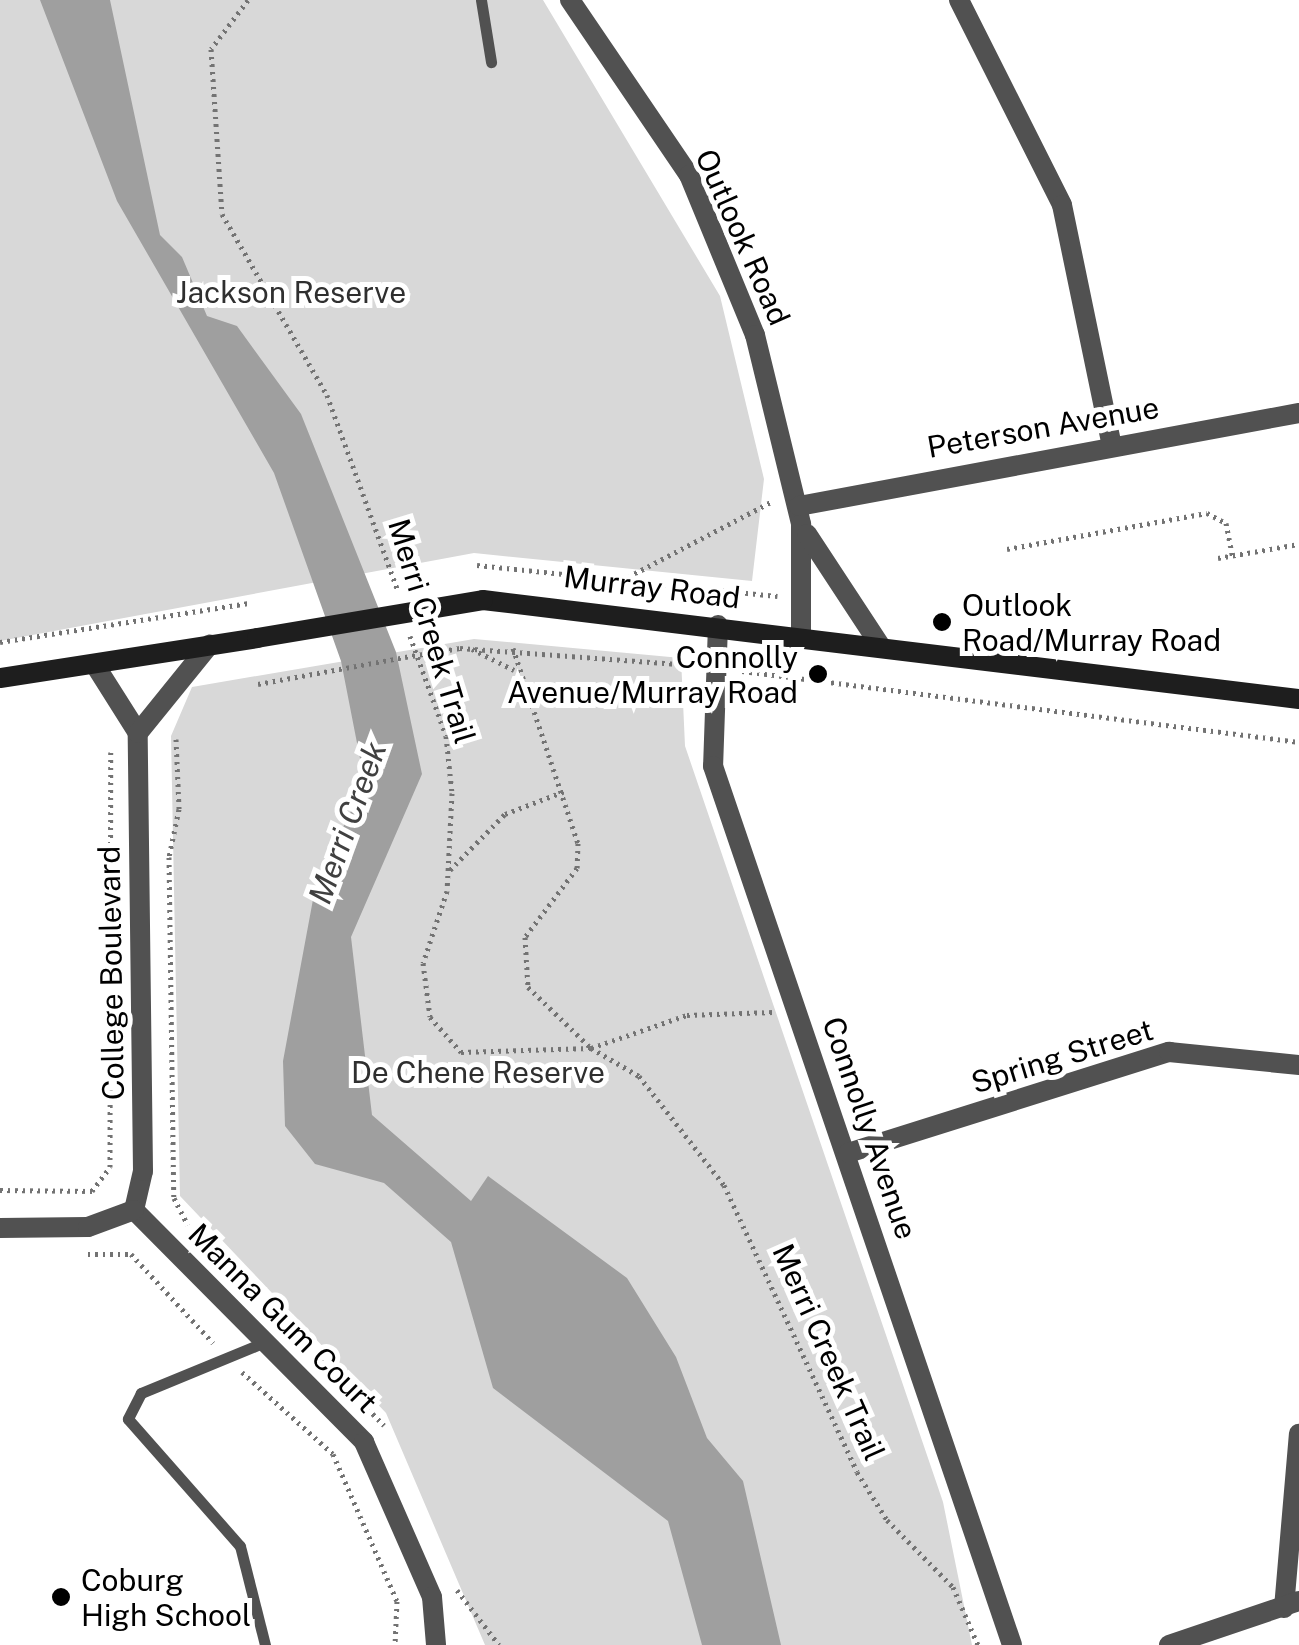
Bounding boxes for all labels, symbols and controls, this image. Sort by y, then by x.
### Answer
street label: Outlook Road [688,144,798,330]
park label: Jackson Reserve [176,274,406,310]
street label: Peterson Avenue [924,389,1162,465]
street label: Merri Creek Trail [381,514,483,748]
street label: Murray Road [562,558,742,616]
place label: Outlook Road/Murray Road [962,587,1221,658]
marker: Outlook Road/Murray Road [931,611,953,633]
place label: Connolly Avenue/Murray Road [507,639,798,710]
marker: Connolly Avenue/Murray Road [807,663,829,685]
water label: Merri Creek [301,737,395,909]
street label: College Boulevard [91,845,131,1101]
street label: Spring Street [967,1011,1157,1101]
street label: Connolly Avenue [815,1012,925,1244]
park label: De Chene Reserve [351,1054,605,1090]
street label: Manna Gum Court [181,1216,385,1420]
street label: Merri Creek Trail [765,1238,893,1466]
place label: Coburg High School [81,1562,251,1632]
marker: Coburg High School [50,1586,72,1608]

